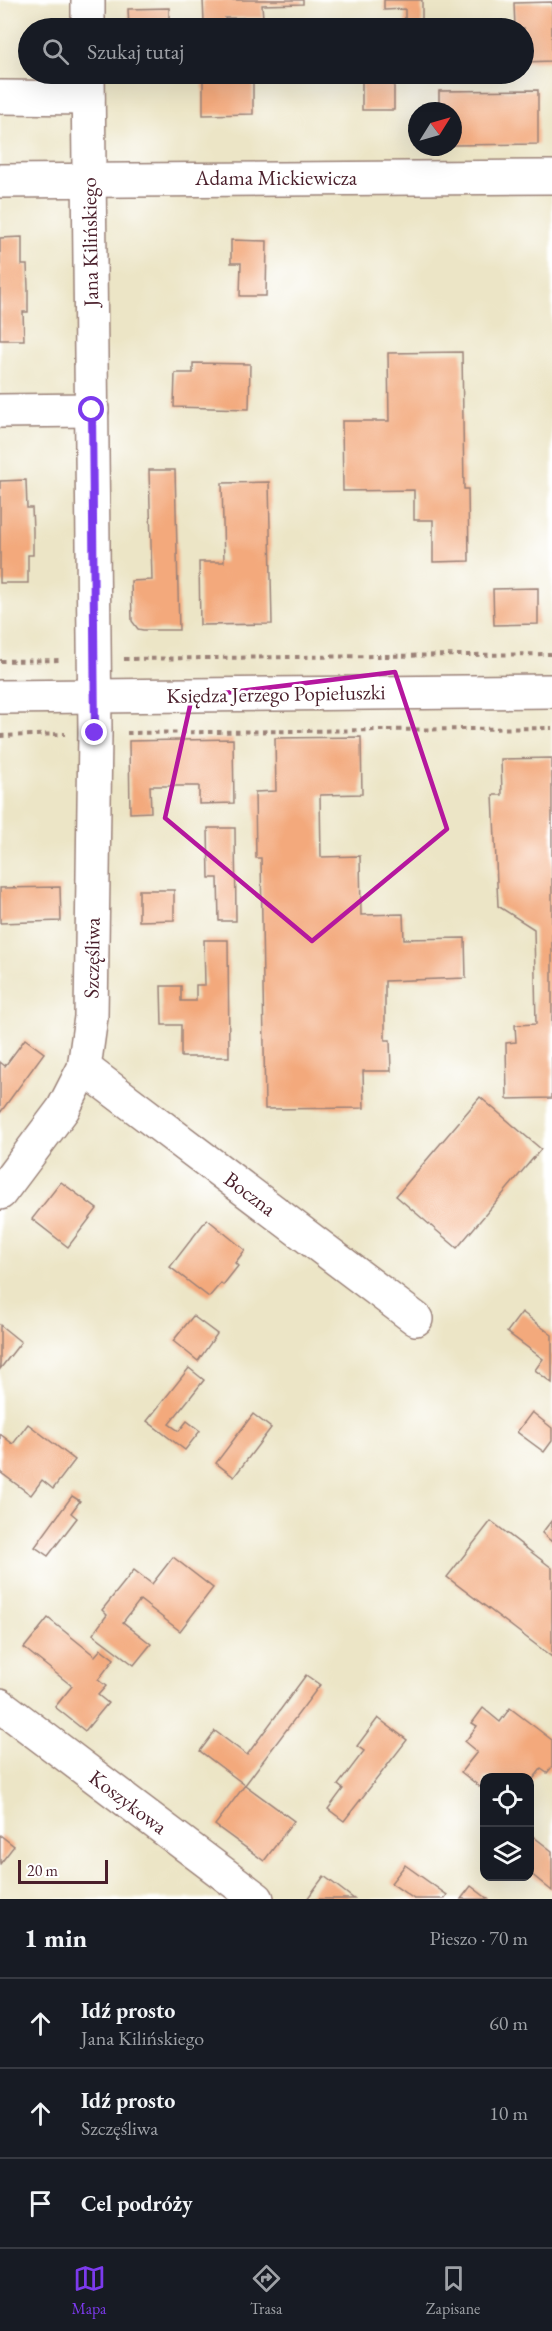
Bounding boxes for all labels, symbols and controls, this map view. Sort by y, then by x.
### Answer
search box [18,18,534,84]
icon: search [39,35,72,68]
text: Szukaj tutaj [87,37,184,66]
north arrow [408,102,462,156]
street label: Adama Mickiewicza [194,164,358,191]
street label: Jana Kilińskiego [75,177,104,309]
route start [78,396,104,422]
street label: Księdza Jerzego Popiełuszki [166,678,386,709]
route end [81,719,107,745]
street label: Szczęśliwa [77,917,106,999]
street label: Boczna [219,1165,282,1222]
street label: Koszykowa [84,1763,173,1840]
map controls [480,1773,534,1881]
button: locate [480,1773,534,1827]
button: layers [480,1827,534,1881]
scale bar [18,1857,108,1884]
text: 20 m [27,1860,58,1881]
text: 1 min [24,1921,87,1955]
text: Pieszo · 70 m [430,1925,528,1951]
text: Idź prosto [81,1996,175,2025]
icon: ahead [24,2007,57,2040]
text: 60 m [489,2010,528,2036]
text: Jana Kilińskiego [81,2025,204,2051]
text: Idź prosto [81,2086,175,2115]
icon: ahead [24,2097,57,2130]
text: 10 m [489,2100,528,2126]
text: Szczęśliwa [81,2115,158,2141]
icon: arrive [24,2187,57,2220]
text: Cel podróży [81,2189,193,2218]
tab: Mapa [72,2262,106,2319]
tab: Trasa [250,2262,283,2319]
tab: Zapisane [426,2262,480,2319]

